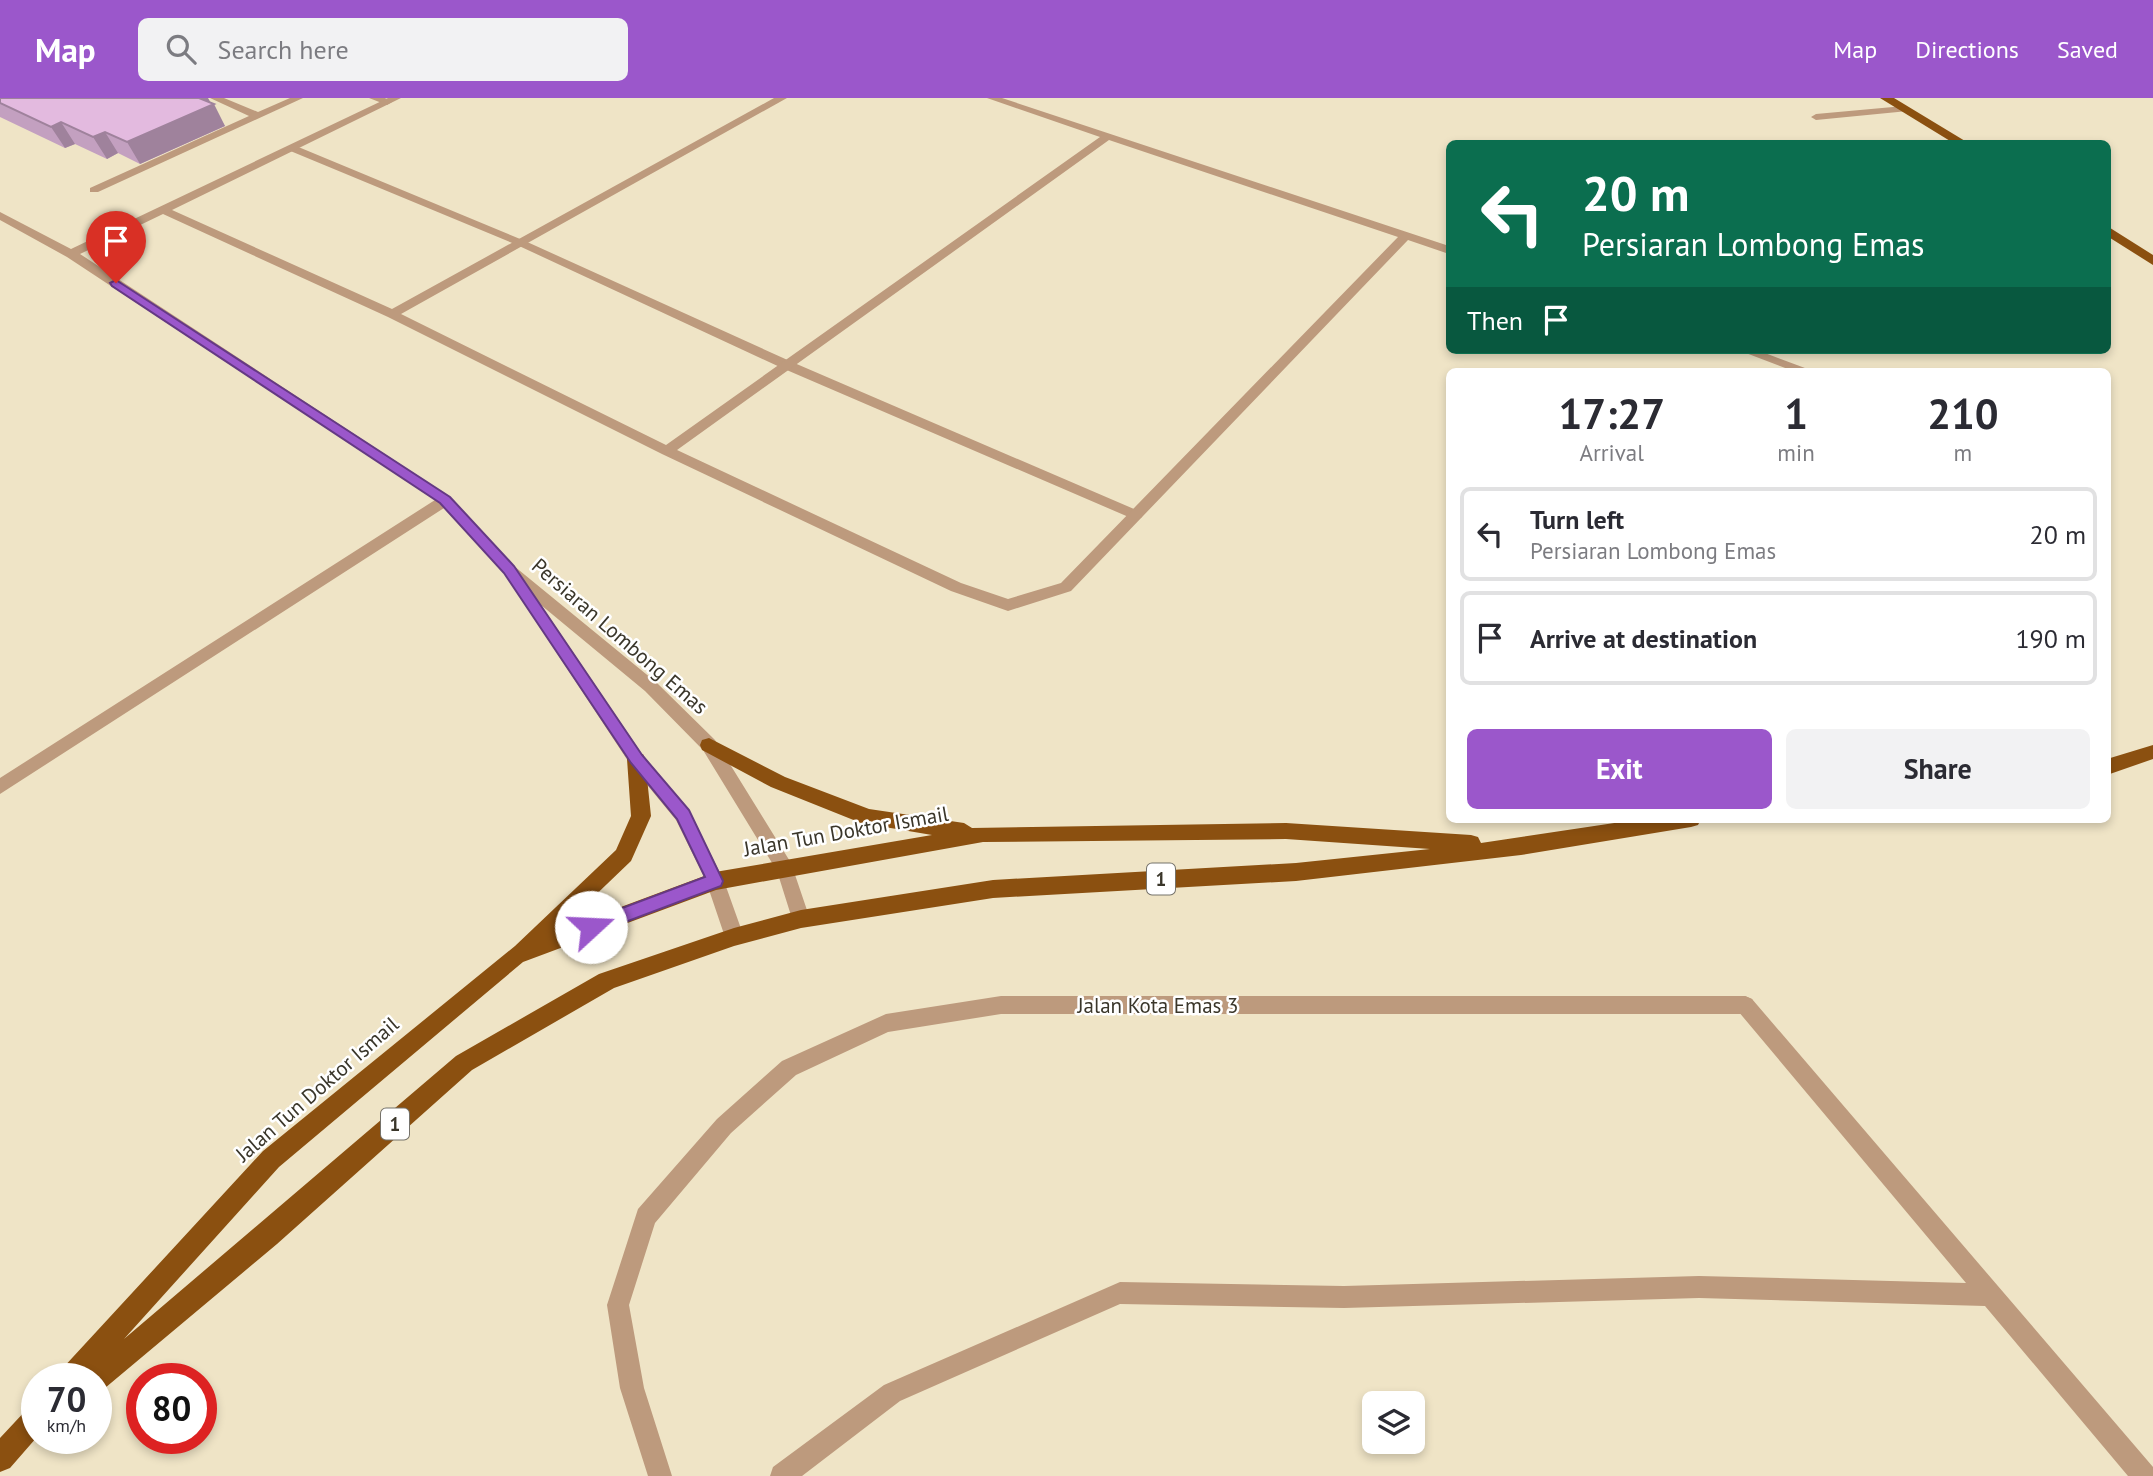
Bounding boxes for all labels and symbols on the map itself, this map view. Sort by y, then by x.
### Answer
pin [86,211,146,283]
street label: Persiaran Lombong Emas [526,552,714,720]
street label: Jalan Tun Doktor Ismail [740,800,951,862]
road number: 1 [1147,864,1175,894]
position arrow [554,890,628,964]
street label: Jalan Kota Emas 3 [1077,992,1239,1019]
street label: Jalan Tun Doktor Ismail [229,1011,404,1168]
road number: 1 [381,1108,409,1140]
speed limit sign: 80 [126,1363,217,1454]

